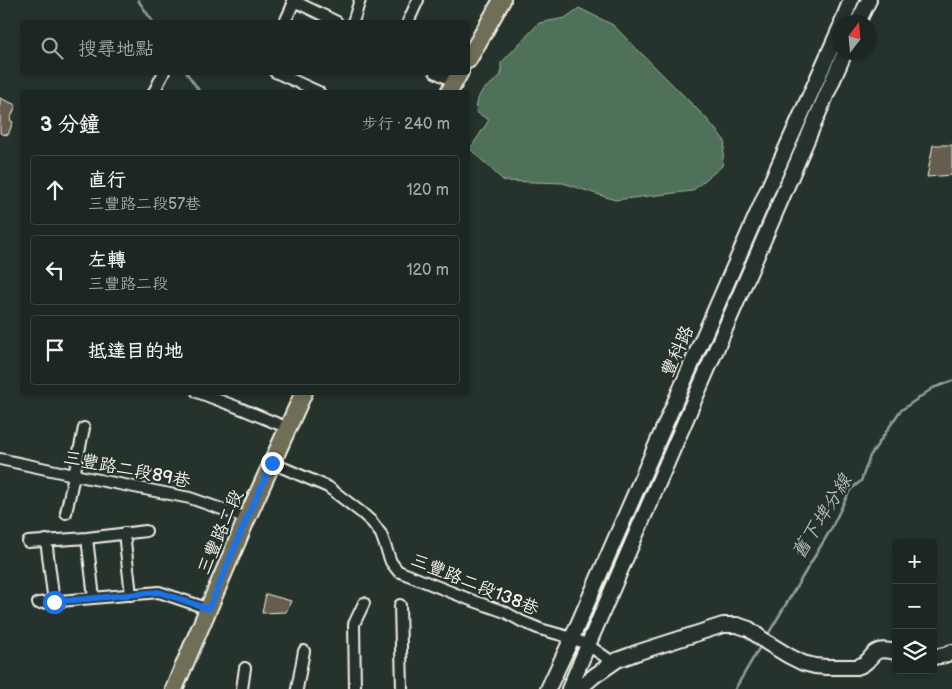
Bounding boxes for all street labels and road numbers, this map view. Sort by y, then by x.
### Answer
street label: 豐科路 [657,322,698,380]
street label: 三豐路二段89巷 [62,447,192,492]
street label: 三豐路二段 [193,487,248,578]
street label: 三豐路二段138巷 [408,549,542,620]

